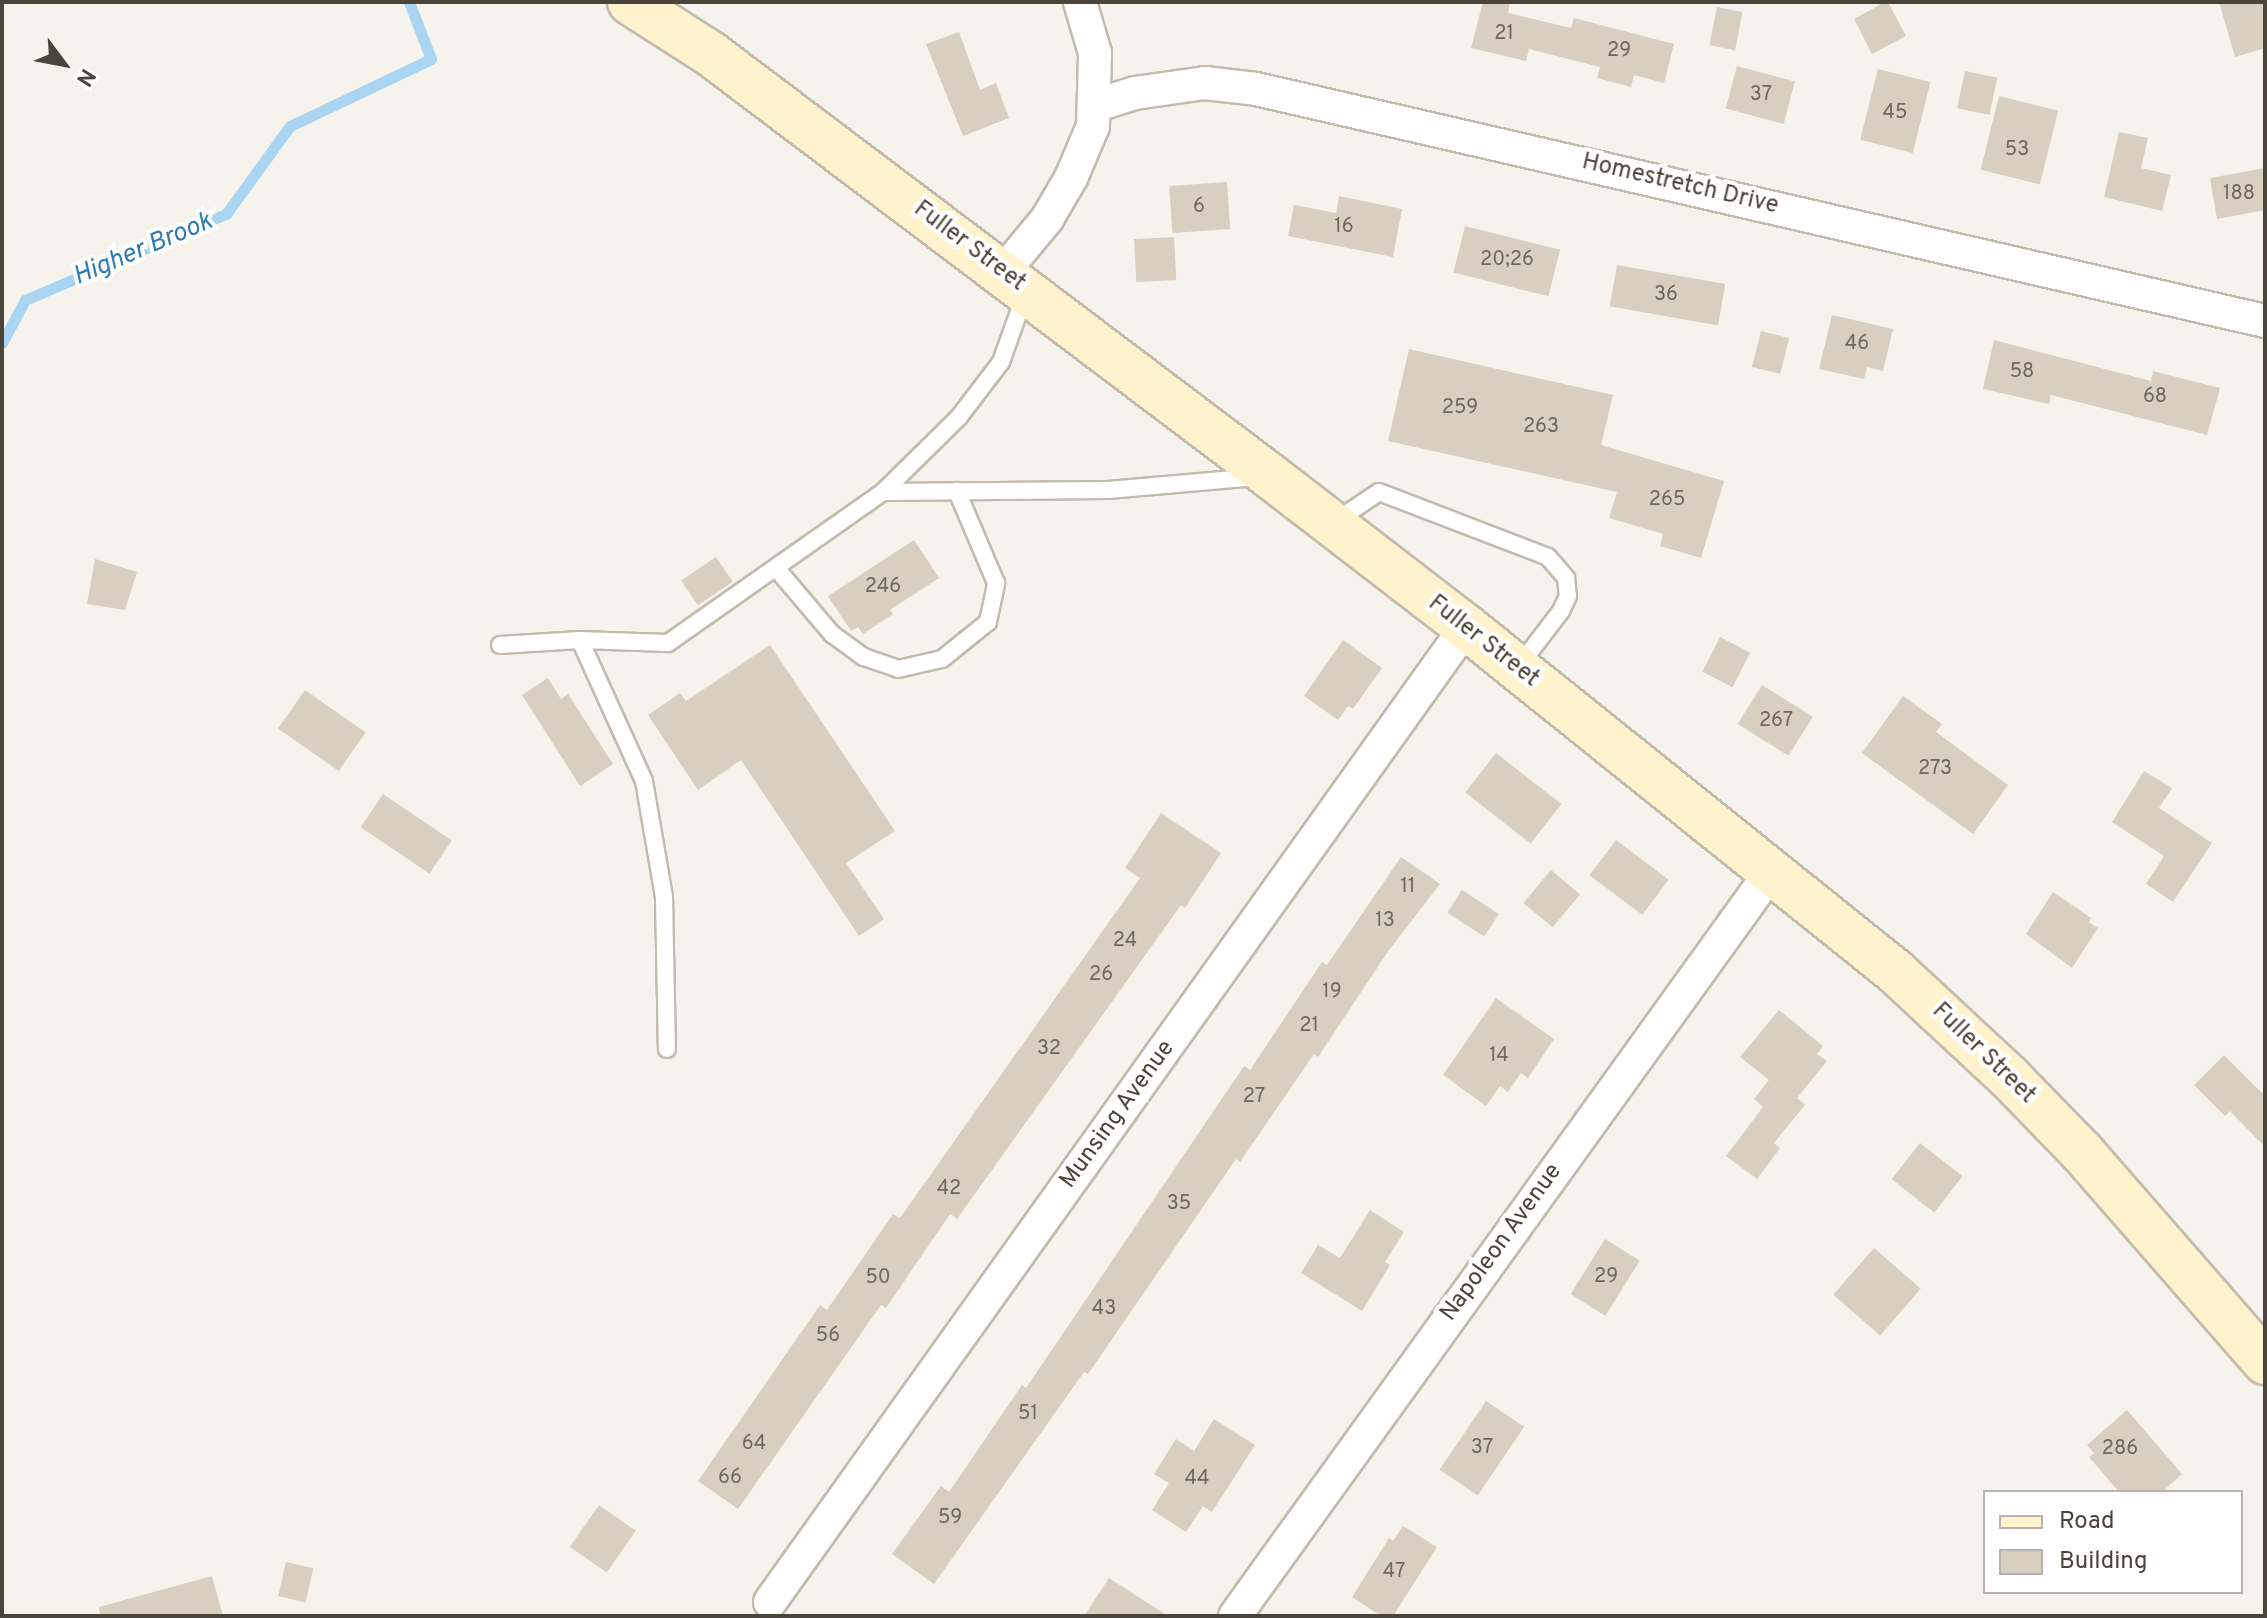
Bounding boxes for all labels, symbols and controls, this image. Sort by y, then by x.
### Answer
house number: 21 [1494,22,1514,46]
north arrow [24,24,104,104]
house number: 29 [1607,39,1631,63]
text: N [69,63,100,91]
house number: 37 [1750,83,1772,107]
house number: 45 [1883,101,1907,125]
house number: 53 [2005,138,2029,162]
street label: Homestretch Drive [1579,148,1781,222]
house number: 188 [2223,182,2255,206]
street label: Fuller Street [907,195,1031,299]
house number: 6 [1193,195,1205,219]
water label: Higher Brook [69,207,217,293]
house number: 16 [1334,215,1354,239]
house number: 20;26 [1480,248,1534,272]
house number: 36 [1654,283,1678,307]
house number: 46 [1845,332,1869,356]
house number: 58 [2010,360,2034,384]
house number: 68 [2143,385,2167,409]
house number: 259 [1442,396,1478,420]
house number: 263 [1523,415,1559,439]
house number: 265 [1649,488,1685,512]
house number: 246 [865,575,901,599]
street label: Fuller Street [1422,590,1544,694]
house number: 267 [1759,709,1793,733]
house number: 273 [1918,757,1952,781]
house number: 11 [1401,875,1415,899]
house number: 13 [1375,909,1395,933]
house number: 24 [1113,929,1137,953]
house number: 26 [1089,963,1113,987]
house number: 19 [1322,980,1342,1004]
street label: Fuller Street [1925,997,2041,1111]
house number: 21 [1299,1014,1319,1038]
street label: Munsing Avenue [1054,1035,1182,1195]
house number: 32 [1037,1037,1061,1061]
house number: 14 [1489,1044,1509,1068]
house number: 27 [1243,1085,1265,1109]
street label: Napoleon Avenue [1435,1158,1569,1328]
house number: 42 [937,1177,961,1201]
house number: 35 [1167,1192,1191,1216]
house number: 29 [1594,1265,1618,1289]
house number: 50 [865,1266,891,1290]
house number: 43 [1092,1297,1116,1321]
house number: 56 [816,1324,840,1348]
house number: 51 [1018,1402,1038,1426]
house number: 64 [742,1432,766,1456]
house number: 37 [1471,1436,1493,1460]
house number: 286 [2102,1437,2138,1461]
house number: 66 [718,1466,742,1490]
house number: 44 [1185,1467,1209,1491]
legend [1983,1490,2243,1594]
house number: 59 [938,1506,962,1530]
text: Road [2059,1507,2115,1537]
text: Building [2059,1547,2148,1577]
house number: 47 [1383,1560,1405,1584]

